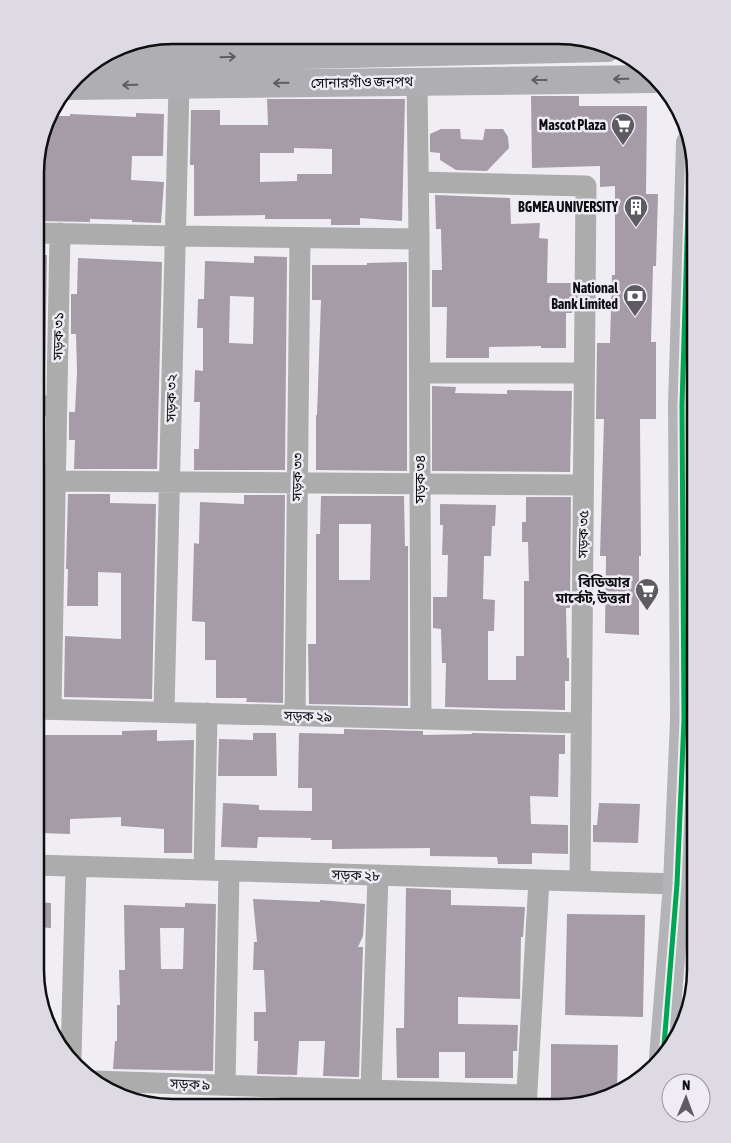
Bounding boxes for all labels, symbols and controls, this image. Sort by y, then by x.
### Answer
one-way arrow [220,52,236,62]
street label: সোনারগাঁও জনপথ [311,72,414,91]
one-way arrow [531,75,547,85]
one-way arrow [613,75,629,84]
one-way arrow [273,78,289,88]
one-way arrow [123,80,139,90]
supermarket icon: Mascot Plaza [610,112,636,146]
place label: Mascot Plaza [539,117,606,133]
building icon: BGMEA UNIVERSITY [623,194,649,228]
place label: BGMEA UNIVERSITY [518,199,619,215]
place label: National Bank Limited [551,280,618,312]
bank icon: National Bank Limited [622,283,648,317]
street label: সড়ক ৩১ [50,312,66,361]
street label: সড়ক ৩২ [163,373,179,423]
street label: সড়ক ৩৩ [289,453,305,502]
street label: সড়ক ৩৪ [412,455,428,504]
street label: সড়ক ৩৫ [575,510,591,559]
place label: বিডিআর মার্কেট, উত্তরা [554,574,631,606]
supermarket icon: বিডিআর মার্কেট, উত্তরা [634,577,660,611]
street label: সড়ক ২৯ [283,708,332,724]
street label: সড়ক ২৮ [330,866,381,884]
north arrow [661,1073,711,1123]
street label: সড়ক ৯ [169,1075,210,1093]
text: N [682,1077,690,1093]

